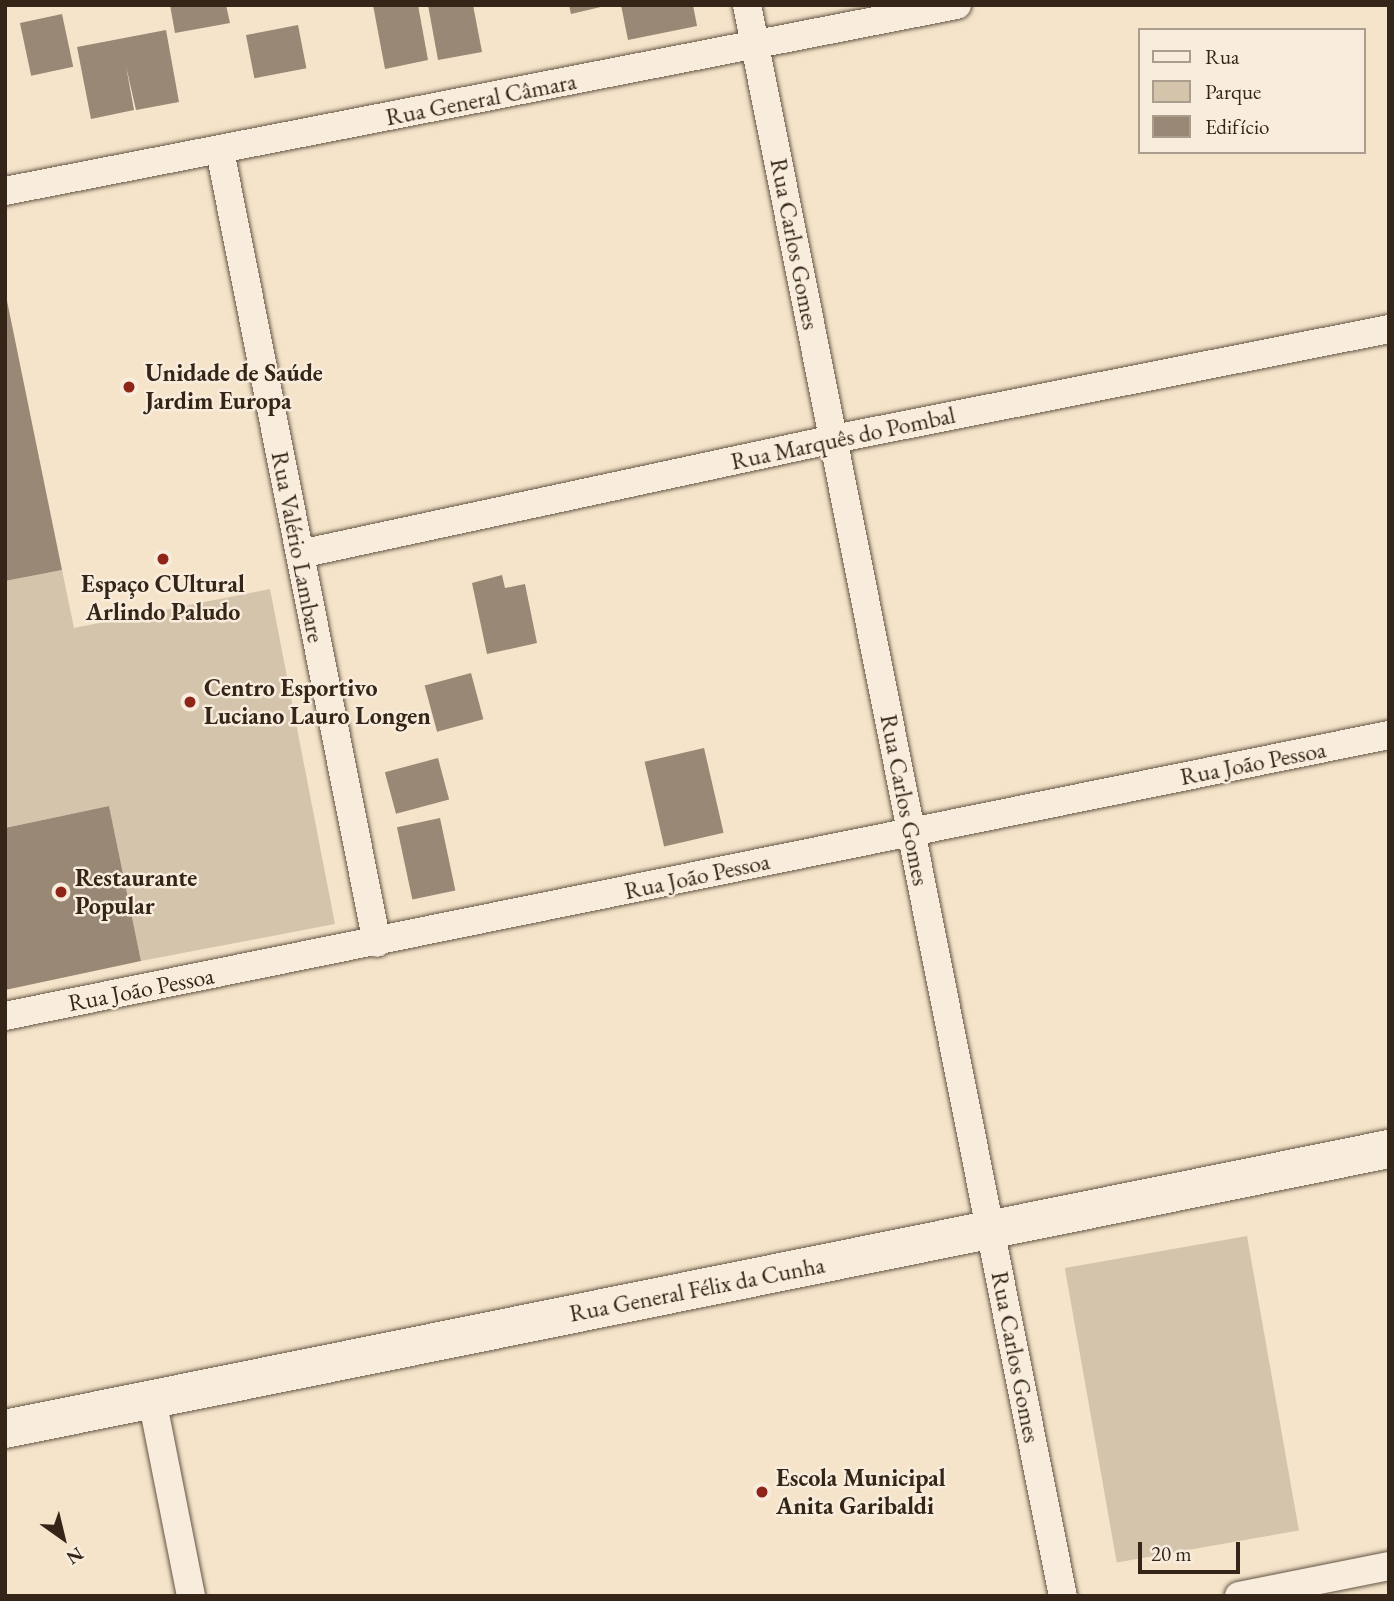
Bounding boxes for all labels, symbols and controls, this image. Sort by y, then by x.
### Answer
legend [1138,28,1366,154]
text: Rua [1205,43,1239,70]
street label: Rua General Câmara [383,66,579,132]
text: Parque [1205,78,1261,105]
text: Edifício [1205,113,1269,140]
street label: Rua Carlos Gomes [764,156,826,332]
place label: Unidade de Saúde Jardim Europa [145,359,323,415]
marker: Unidade de Saúde Jardim Europa [119,377,139,397]
street label: Rua Marquês do Pombal [728,400,958,476]
street label: Rua Valério Lambare [265,449,331,645]
marker: Espaço CUltural Arlindo Paludo [155,551,171,567]
place label: Espaço CUltural Arlindo Paludo [81,570,245,626]
place label: Centro Esportivo Luciano Lauro Longen [204,674,431,730]
marker: Centro Esportivo Luciano Lauro Longen [182,694,198,710]
street label: Rua Carlos Gomes [874,712,936,888]
street label: Rua João Pessoa [1178,735,1328,791]
street label: Rua João Pessoa [622,847,772,905]
place label: Restaurante Popular [75,864,197,920]
marker: Restaurante Popular [53,884,69,900]
street label: Rua João Pessoa [66,961,216,1017]
street label: Rua General Félix da Cunha [567,1250,827,1328]
street label: Rua Carlos Gomes [985,1269,1047,1445]
place label: Escola Municipal Anita Garibaldi [776,1464,946,1520]
marker: Escola Municipal Anita Garibaldi [754,1484,770,1500]
north arrow [28,1503,98,1573]
scale bar [1142,1528,1244,1572]
text: 20 m [1151,1540,1192,1567]
text: N [62,1541,88,1570]

